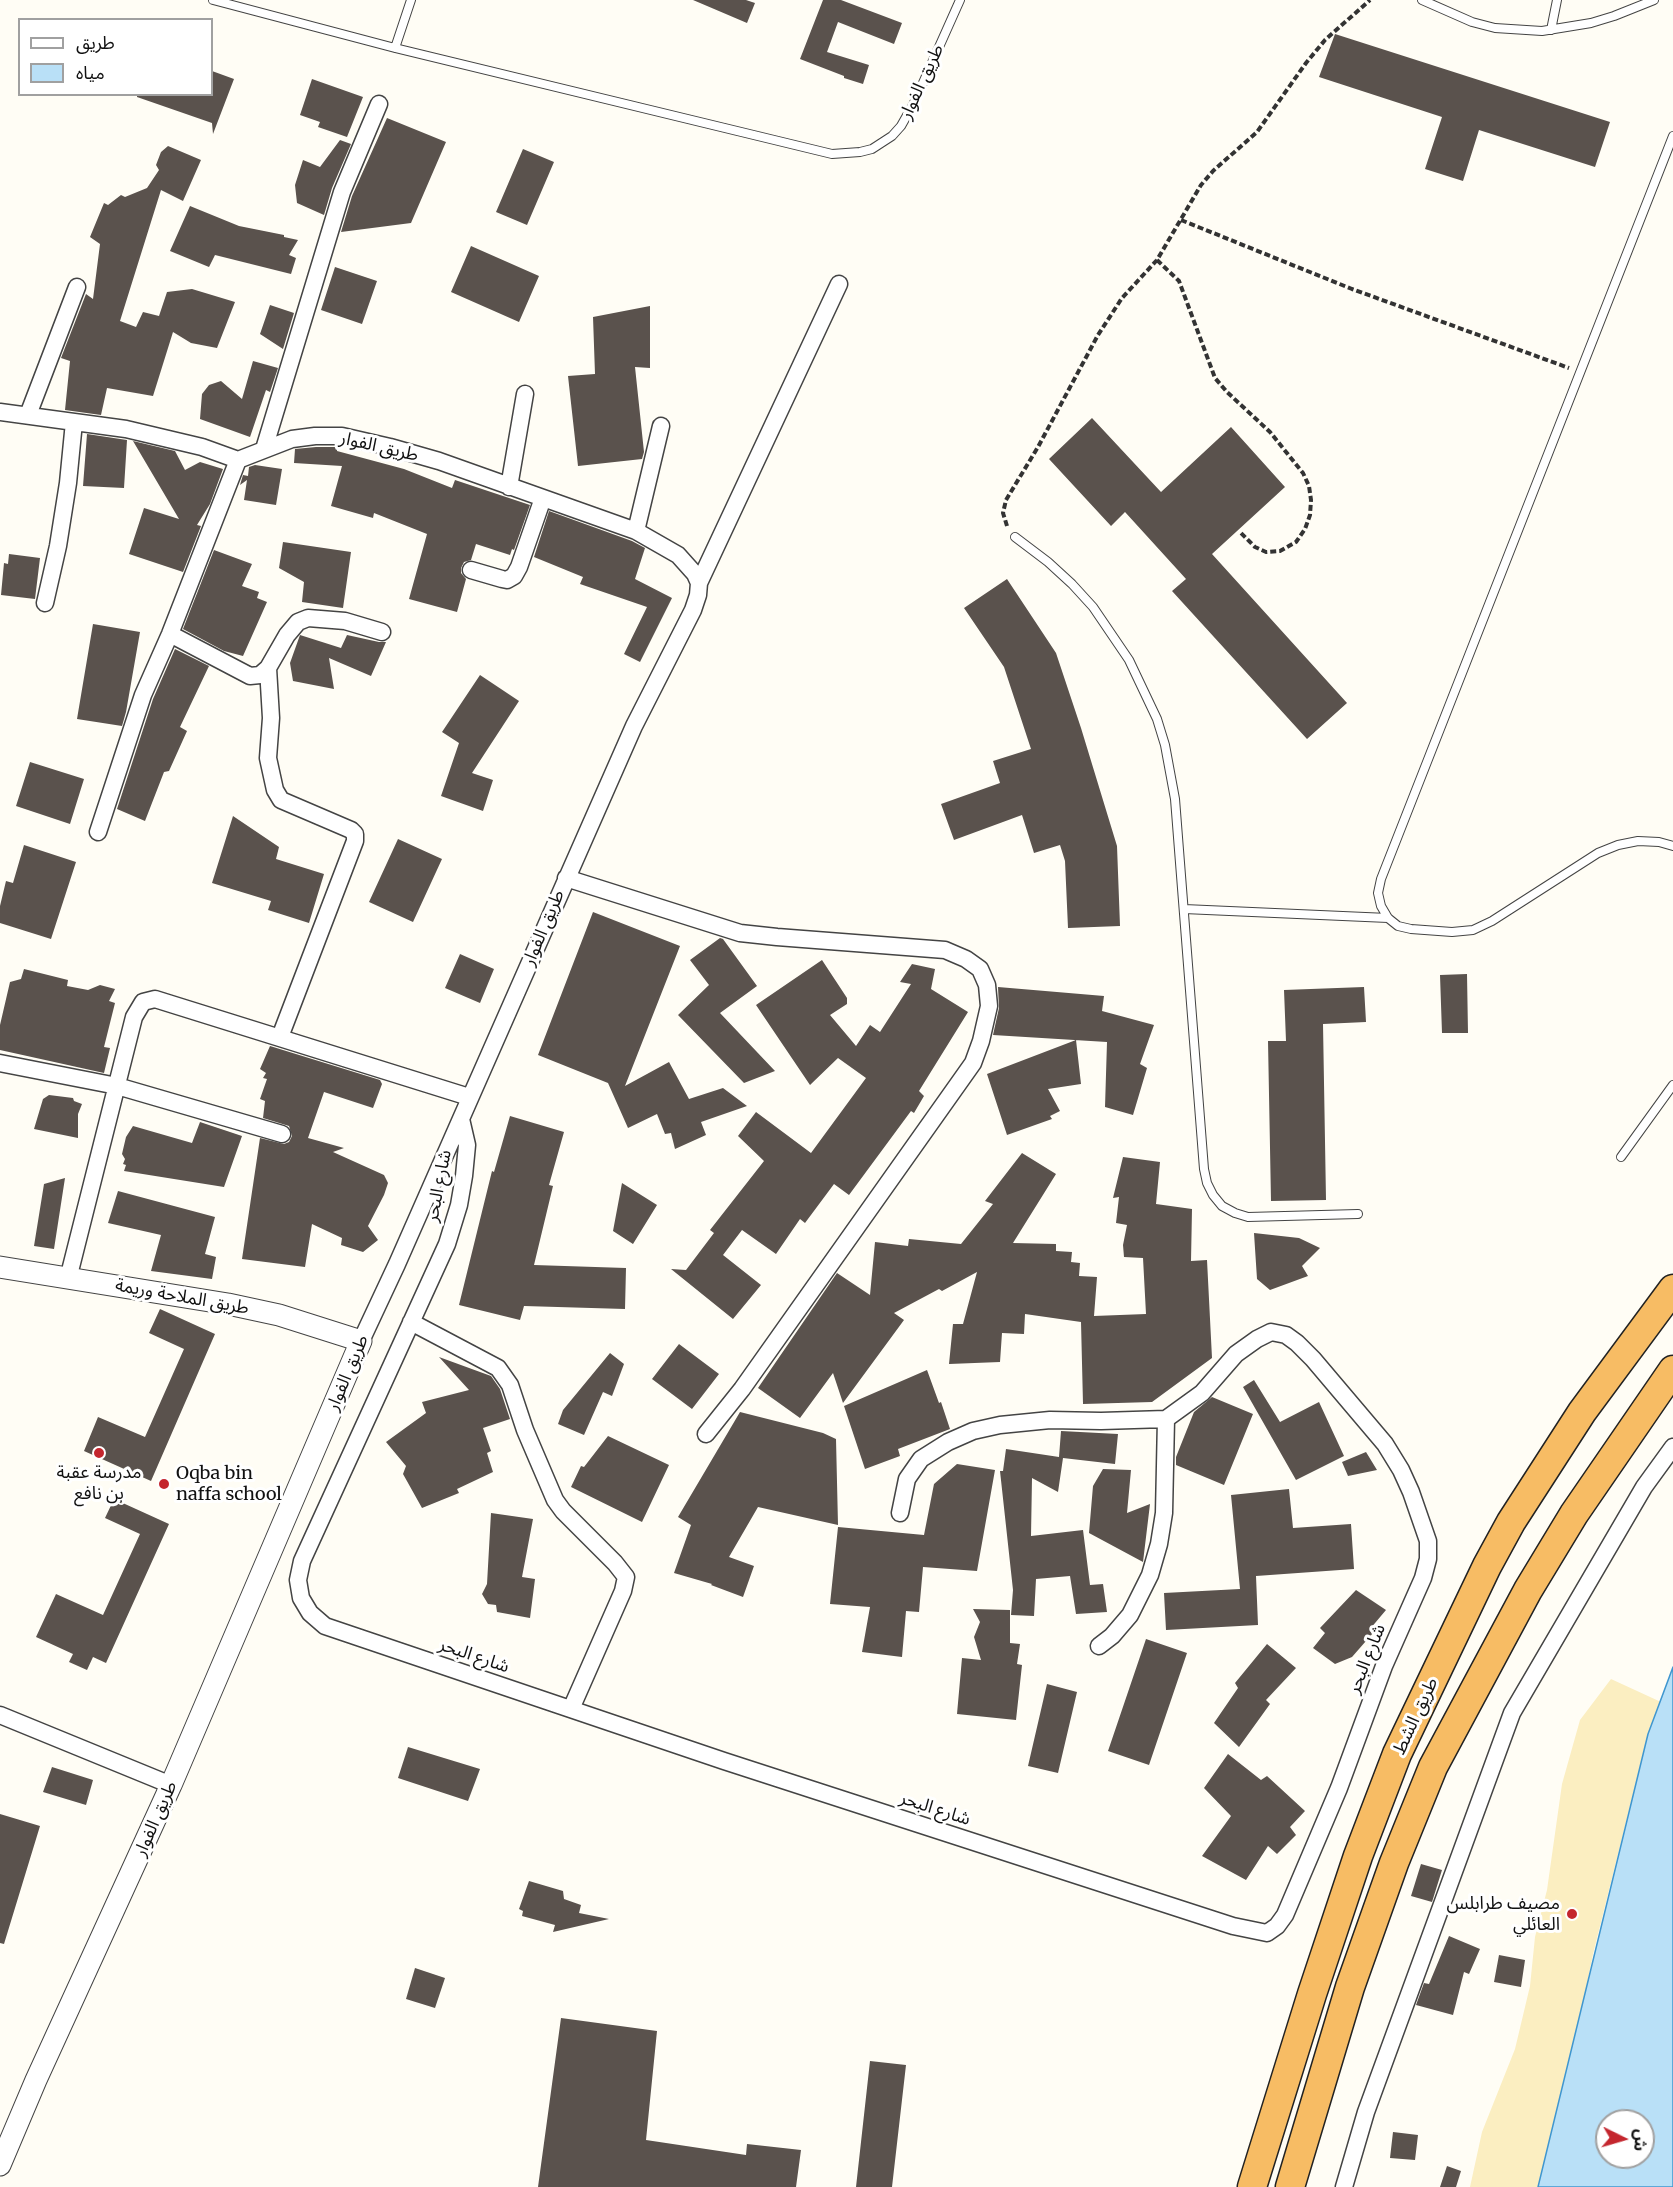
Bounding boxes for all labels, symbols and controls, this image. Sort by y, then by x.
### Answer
legend [18,18,213,96]
text: طريق [76,31,115,54]
street label: طريق الفوار [895,41,949,123]
text: مياه [76,61,105,84]
street label: طريق الفوار [337,427,421,467]
street label: طريق الفوار [518,887,570,969]
street label: شارع البحر [421,1148,457,1224]
street label: طريق الملاحة وريمة [113,1275,251,1319]
street label: طريق الفوار [322,1332,374,1414]
marker: مدرسة عقبة بن نافع [92,1446,106,1460]
place label: مدرسة عقبة بن نافع [56,1462,142,1504]
place label: Oqba bin naffa school [176,1463,282,1506]
marker: Oqba bin naffa school [157,1477,171,1491]
street label: شارع البحر [1343,1621,1391,1697]
street label: شارع البحر [436,1634,512,1678]
street label: طريق الشط [1389,1674,1443,1758]
street label: طريق الفوار [130,1778,182,1860]
street label: شارع البحر [897,1787,973,1831]
place label: مصيف طرابلس العائلي [1446,1893,1560,1936]
marker: مصيف طرابلس العائلي [1565,1907,1579,1921]
north arrow [1595,2109,1655,2169]
text: ش [1630,2129,1652,2152]

